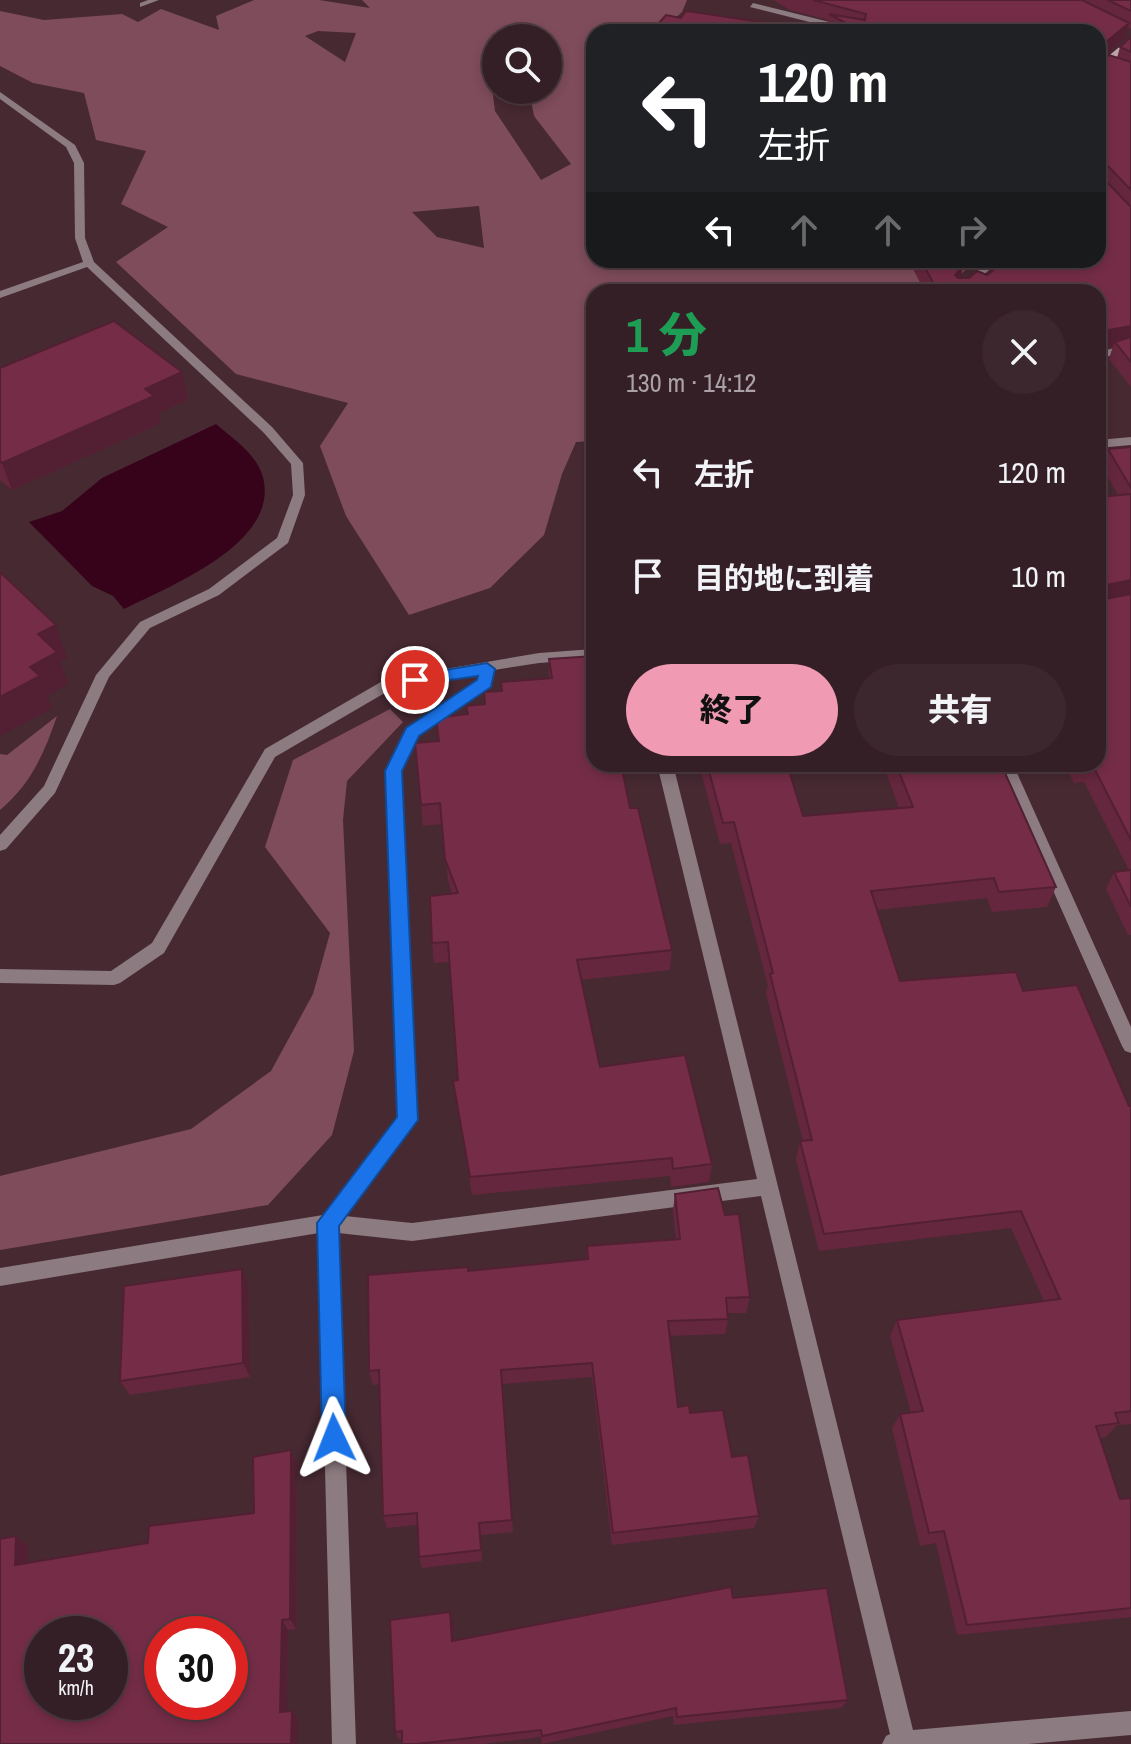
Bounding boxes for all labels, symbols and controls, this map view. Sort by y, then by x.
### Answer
map controls [482,24,562,104]
button: search [482,24,562,104]
text: 120 m [758,44,888,119]
icon: left [626,56,730,160]
text: 左折 [758,121,830,169]
icon: left [698,208,742,252]
icon: ahead [782,208,826,252]
icon: ahead [866,208,910,252]
icon: right [950,208,994,252]
text: 1 分 [626,302,707,367]
button: close [982,310,1066,394]
text: 130 m · 14:12 [626,365,756,400]
icon: left [626,450,670,494]
text: 120 m [998,452,1066,492]
text: 左折 [694,454,754,494]
icon: arrive [626,554,670,598]
text: 10 m [1011,556,1066,596]
text: 目的地に到着 [694,558,874,598]
pin [381,646,449,714]
icon: arrive [393,658,437,702]
button: 終了 [626,664,838,756]
button: 共有 [854,664,1066,756]
position arrow [292,1396,376,1480]
speed limit sign: 30 [144,1616,248,1720]
text: 23 [58,1631,94,1684]
text: km/h [58,1674,94,1701]

